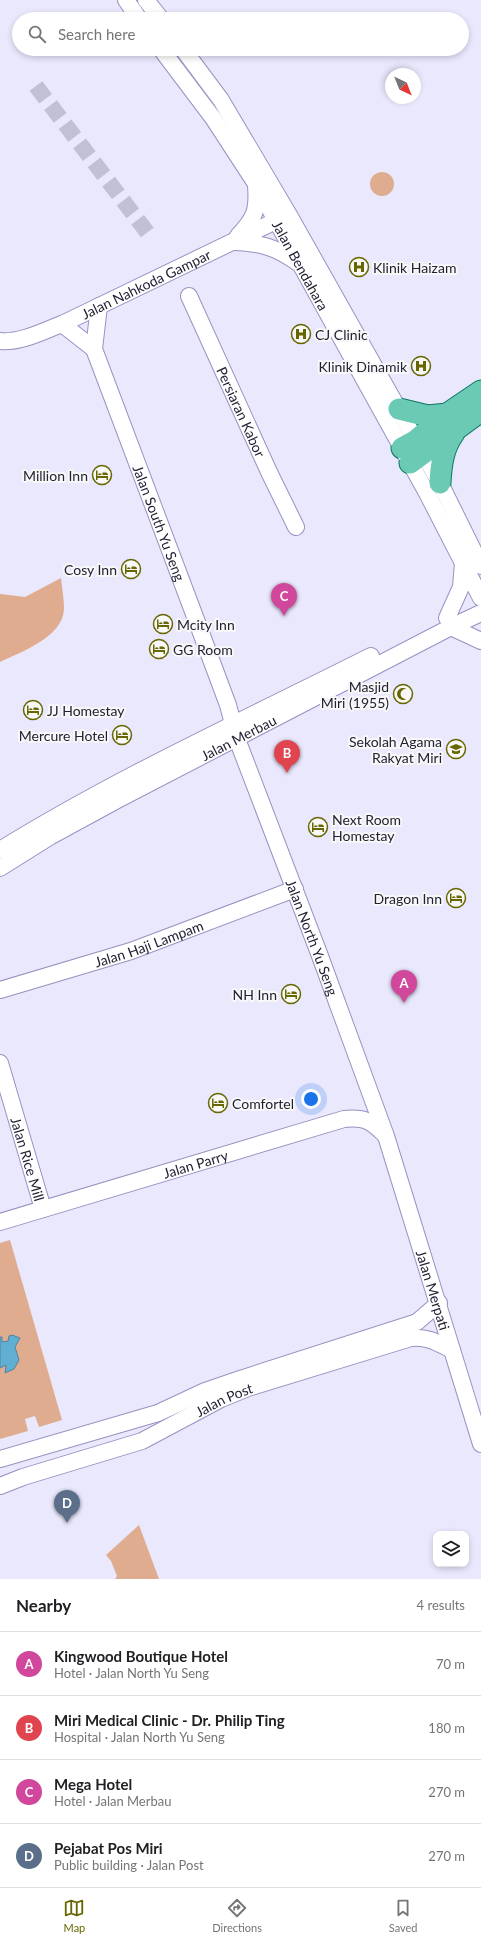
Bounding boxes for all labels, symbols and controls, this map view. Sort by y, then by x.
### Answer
search box [12,12,469,56]
icon: search [26,23,48,45]
text: Search here [58,25,135,43]
north arrow [385,68,421,104]
street label: Jalan Bendahara [269,217,333,313]
street label: Jalan Nahkoda Gampar [79,245,213,322]
hospital icon: Klinik Haizam [348,256,370,278]
place label: Klinik Haizam [373,259,456,276]
hospital icon: CJ Clinic [290,323,312,345]
place label: CJ Clinic [315,326,368,343]
hospital icon: Klinik Dinamik [410,355,432,377]
place label: Klinik Dinamik [319,358,408,375]
street label: Persiaran Kabor [214,364,269,459]
street label: Jalan South Yu Seng [130,462,189,583]
hotel icon: Million Inn [91,464,113,486]
place label: Million Inn [23,467,88,484]
hotel icon: Cosy Inn [120,558,142,580]
place label: Cosy Inn [64,561,117,578]
pin: C [271,583,297,616]
hotel icon: Mcity Inn [152,613,174,635]
place label: Mcity Inn [177,616,235,633]
hotel icon: GG Room [148,638,170,660]
place label: GG Room [173,641,233,658]
place label: Masjid Miri (1955) [321,678,389,711]
mosque icon: Masjid Miri (1955) [392,683,414,705]
hotel icon: JJ Homestay [22,699,44,721]
place label: JJ Homestay [47,702,125,719]
street label: Jalan Merbau [198,711,279,764]
hotel icon: Mercure Hotel [111,724,133,746]
place label: Mercure Hotel [19,727,108,744]
place label: Sekolah Agama Rakyat Miri [349,733,442,766]
school or university icon: Sekolah Agama Rakyat Miri [445,738,467,760]
pin: B [274,740,300,773]
place label: Next Room Homestay [332,811,401,844]
hotel icon: Next Room Homestay [307,816,329,838]
street label: Jalan North Yu Seng [283,877,342,998]
hotel icon: Dragon Inn [445,887,467,909]
place label: Dragon Inn [374,890,442,907]
street label: Jalan Haji Lampam [92,916,205,970]
pin: A [391,970,417,1003]
hotel icon: NH Inn [280,983,302,1005]
place label: NH Inn [233,986,277,1003]
your location [301,1089,321,1109]
hotel icon: Comfortel [207,1092,229,1114]
place label: Comfortel [232,1095,294,1112]
street label: Jalan Rice Mill [8,1115,49,1203]
street label: Jalan Parry [161,1146,231,1181]
street label: Jalan Merpati [413,1248,454,1332]
street label: Jalan Post [192,1379,254,1420]
pin: D [54,1490,80,1523]
map controls [433,1531,469,1567]
button: layers [433,1531,469,1567]
text: Nearby [16,1595,71,1616]
text: 4 results [417,1597,465,1613]
text: Kingwood Boutique Hotel [54,1647,228,1665]
text: A [24,1656,34,1672]
text: 70 m [436,1656,465,1672]
text: Hotel · Jalan North Yu Seng [54,1665,209,1681]
text: Miri Medical Clinic - Dr. Philip Ting [54,1711,285,1729]
text: B [25,1720,33,1736]
text: 180 m [428,1720,465,1736]
text: Hospital · Jalan North Yu Seng [54,1729,225,1745]
text: Mega Hotel [54,1775,132,1793]
text: C [25,1784,33,1800]
text: 270 m [428,1784,465,1800]
text: Hotel · Jalan Merbau [54,1793,171,1809]
text: Pejabat Pos Miri [54,1839,163,1857]
text: D [24,1848,34,1864]
text: 270 m [428,1848,465,1864]
text: Public building · Jalan Post [54,1857,204,1873]
tab: Map [63,1897,85,1934]
tab: Directions [212,1897,262,1934]
tab: Saved [389,1897,418,1934]

